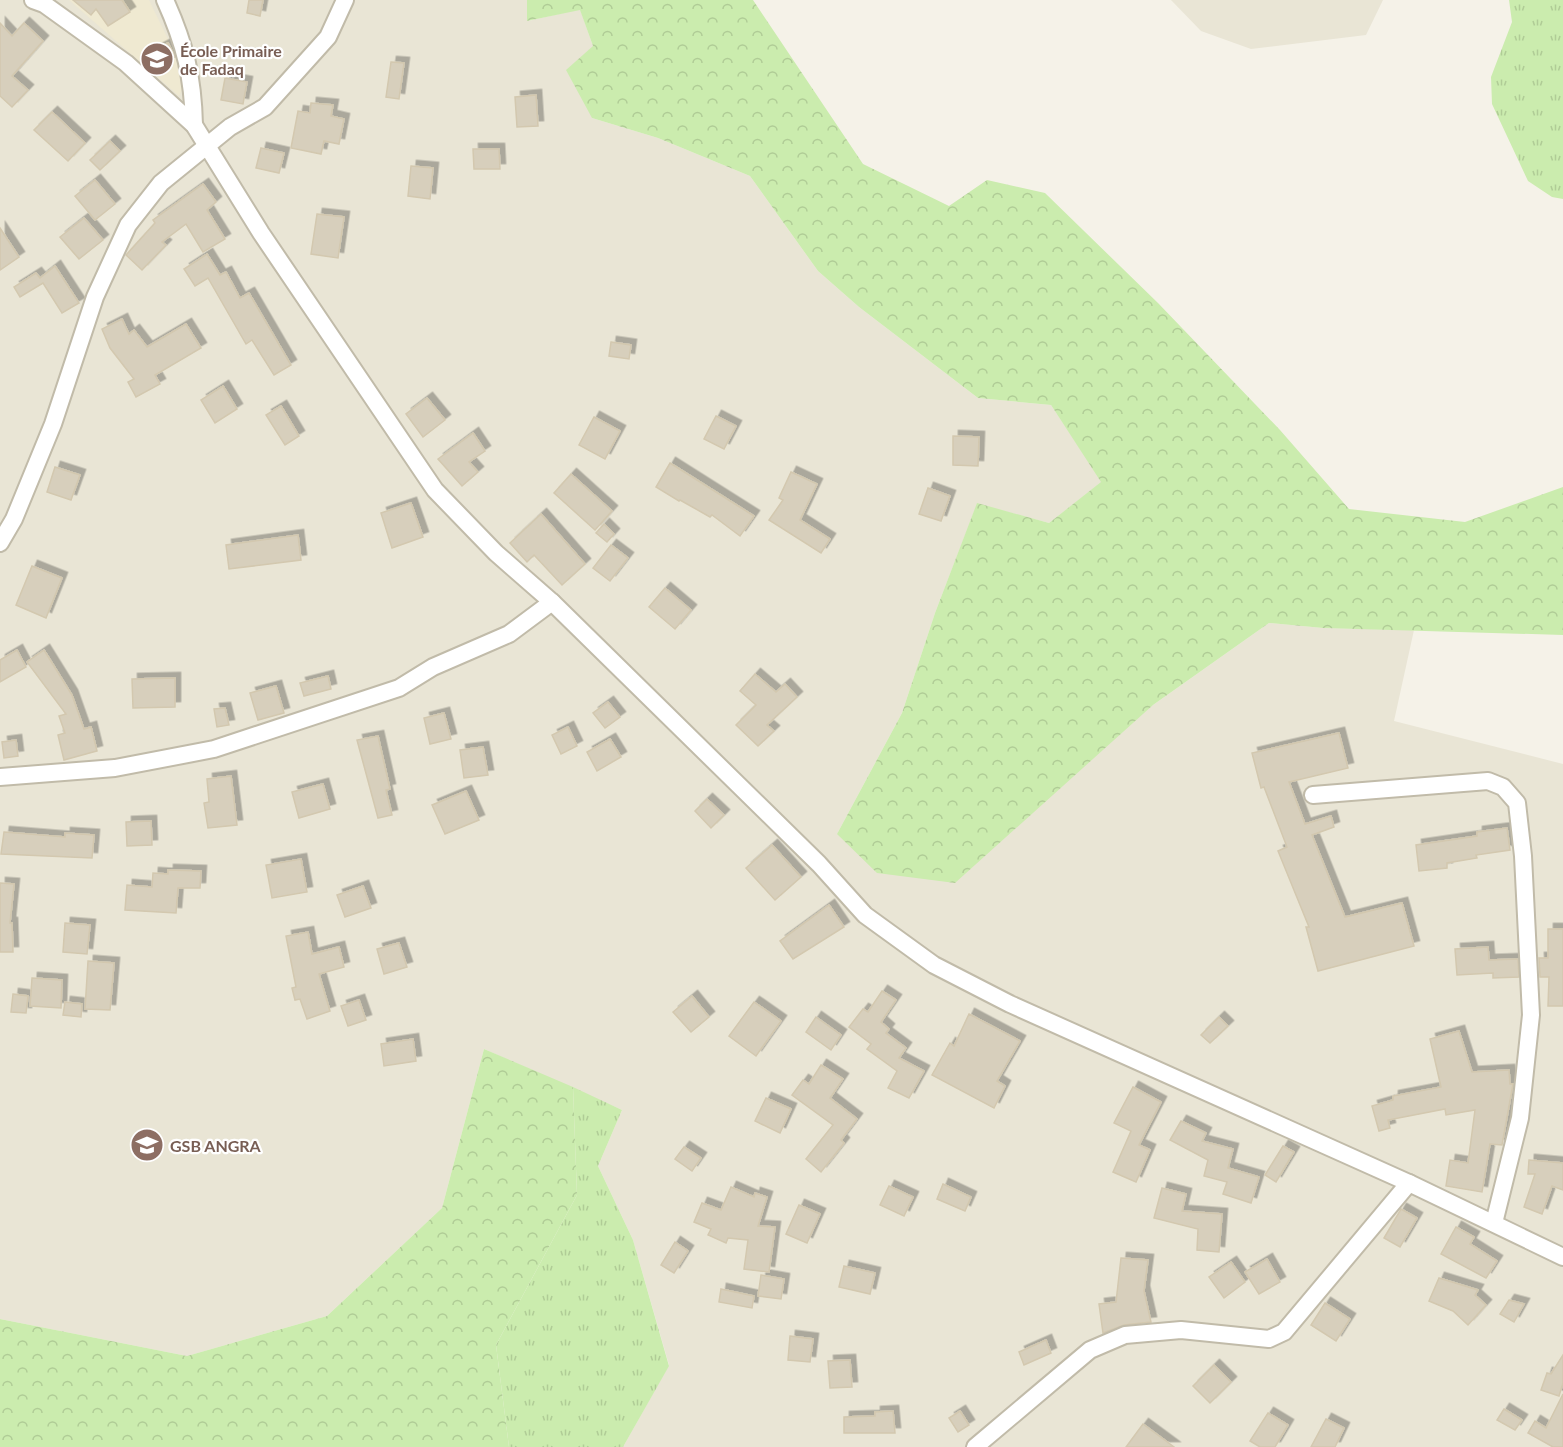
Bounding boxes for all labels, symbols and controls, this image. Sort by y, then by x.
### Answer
school or university icon: École Primaire de Fadaq [139,41,175,77]
place label: École Primaire de Fadaq [180,41,282,78]
school or university icon: GSB ANGRA [129,1127,165,1163]
place label: GSB ANGRA [170,1136,262,1155]

